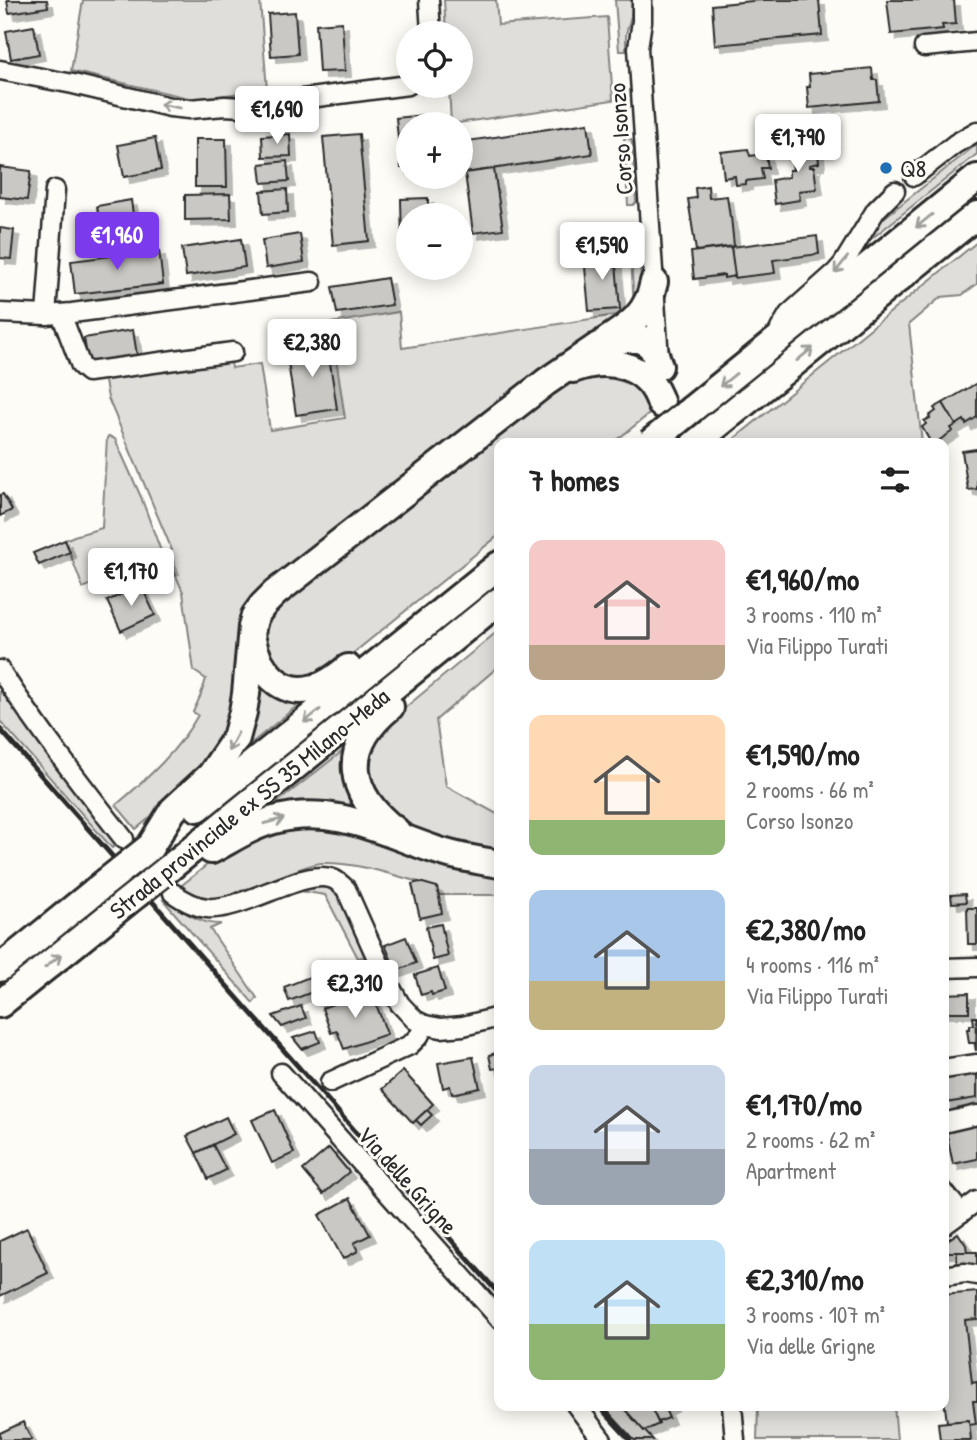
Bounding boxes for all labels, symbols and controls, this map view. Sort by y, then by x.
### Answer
map controls [396,21,473,280]
button: locate [396,21,473,98]
street label: Corso Isonzo [600,82,640,196]
pin: €1,690 [220,86,334,146]
text: €1,690 [251,93,303,124]
one-way arrow [159,99,182,112]
button: + [396,112,473,189]
pin: €1,790 [741,114,855,174]
text: €1,790 [771,121,825,152]
place label: Q8 [900,152,926,184]
marker: Q8 [878,160,894,176]
button: − [396,203,473,280]
pin: €1,960 [60,212,174,272]
one-way arrow [915,213,933,229]
text: €1,960 [91,219,143,250]
pin: €1,590 [545,222,659,282]
text: €1,590 [576,229,628,260]
one-way arrow [833,256,848,274]
pin: €2,380 [255,320,369,379]
text: €2,380 [283,326,341,357]
one-way arrow [796,346,814,361]
one-way arrow [720,372,738,388]
text: 7 homes [529,460,619,500]
icon: filters [876,461,914,499]
pin: €1,170 [74,548,188,608]
text: €1,170 [104,555,158,586]
text: €1,960/mo [746,559,859,599]
icon: home [585,568,669,652]
text: 3 rooms · 110 m² [746,599,882,630]
text: Via Filippo Turati [746,630,889,661]
street label: Strada provinciale ex SS 35 Milano-Meda [103,680,395,926]
one-way arrow [304,708,322,724]
one-way arrow [226,731,239,752]
text: €1,590/mo [746,734,860,774]
icon: home [585,743,669,827]
text: 2 rooms · 66 m² [746,774,874,805]
text: Corso Isonzo [746,805,853,836]
one-way arrow [263,814,285,827]
text: €2,380/mo [746,909,866,949]
icon: home [585,918,669,1002]
text: 4 rooms · 116 m² [746,949,879,980]
one-way arrow [44,954,62,969]
pin: €2,310 [298,960,412,1020]
text: €2,310 [327,967,383,998]
text: Via Filippo Turati [746,980,889,1011]
text: €1,170/mo [746,1084,862,1124]
icon: home [585,1093,669,1177]
street label: Via delle Grigne [351,1119,465,1241]
text: 2 rooms · 62 m² [746,1124,875,1155]
text: Apartment [746,1155,836,1186]
text: €2,310/mo [746,1259,863,1299]
icon: home [585,1268,669,1352]
text: 3 rooms · 107 m² [746,1299,885,1330]
text: Via delle Grigne [746,1330,876,1361]

